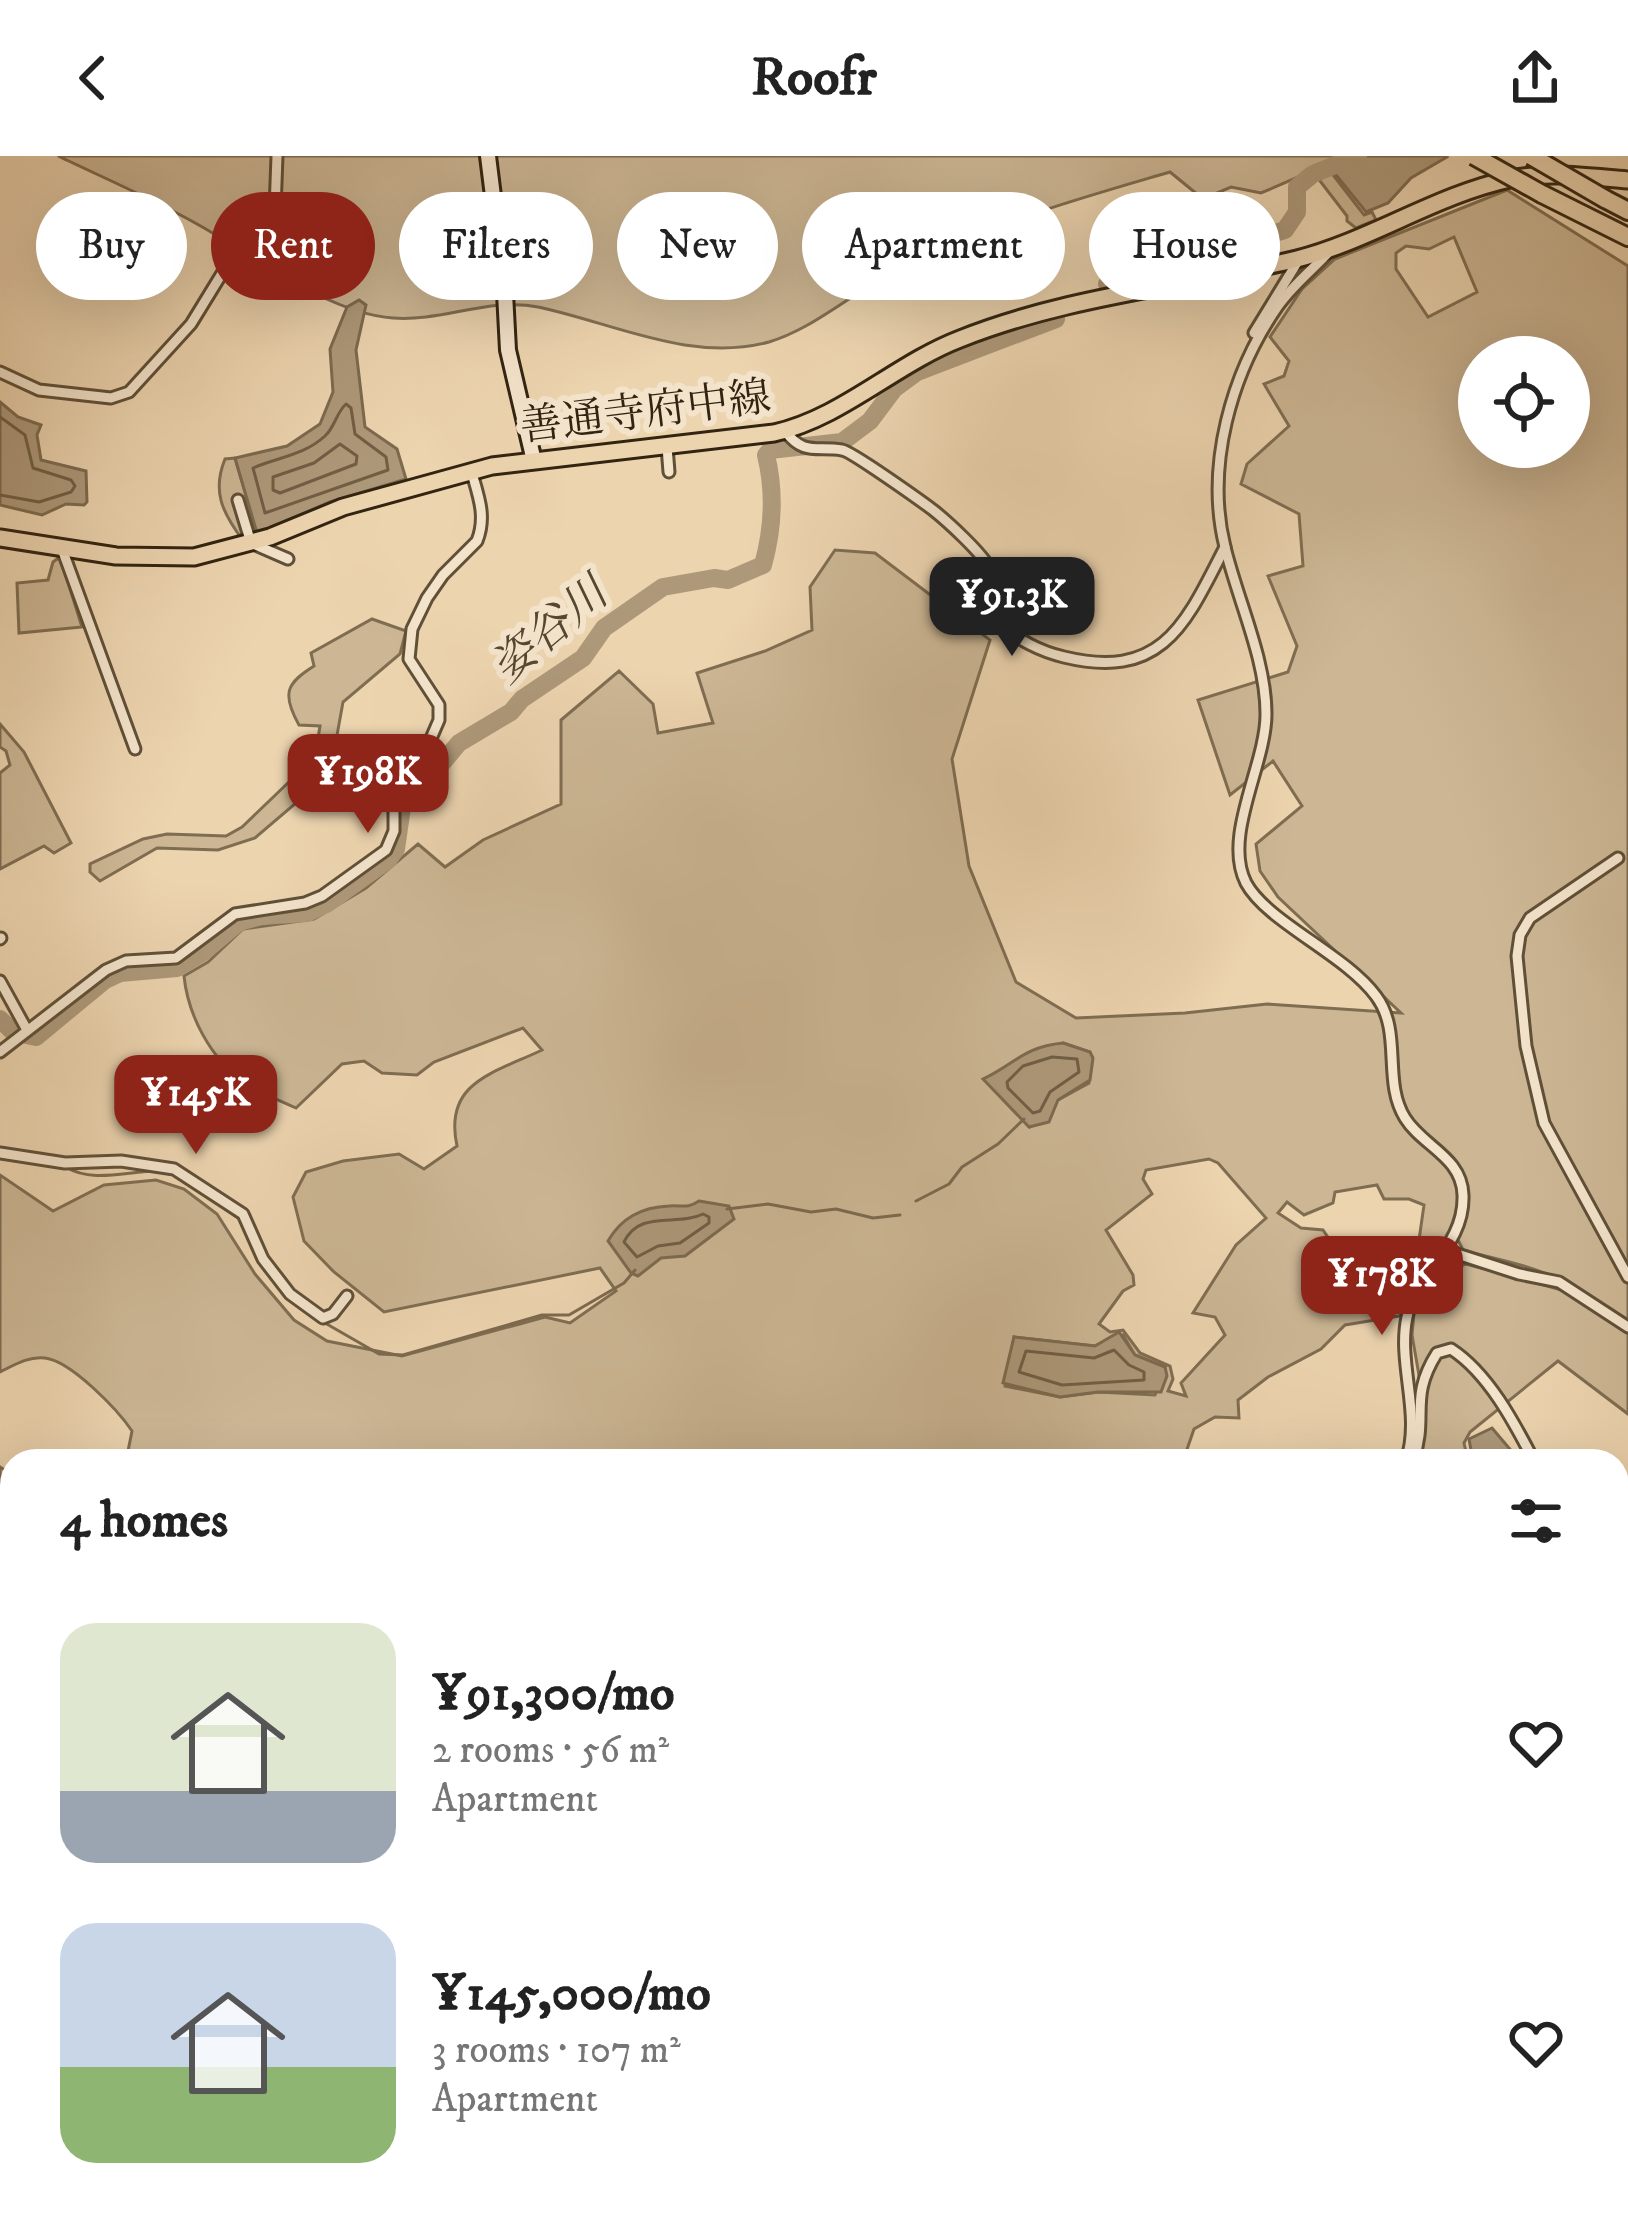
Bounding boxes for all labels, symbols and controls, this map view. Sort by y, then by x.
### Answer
icon: back [60,45,126,111]
text: Roofr [751,45,877,112]
icon: share [1502,45,1568,111]
chip: Buy [36,192,187,300]
chip: Rent [211,192,375,300]
chip: Filters [399,192,593,300]
chip: New [617,192,778,300]
chip: Apartment [802,192,1065,300]
chip: House [1089,192,1280,300]
map controls [1458,336,1590,468]
button: locate [1458,336,1590,468]
street label: 善通寺府中線 [517,372,774,454]
pin: ¥91.3K [914,557,1110,659]
water label: 姿谷川 [480,563,623,696]
text: ¥91.3K [957,571,1067,620]
pin: ¥198K [284,734,452,836]
text: ¥198K [315,748,421,797]
pin: ¥145K [112,1055,280,1157]
text: ¥145K [141,1069,251,1118]
pin: ¥178K [1298,1236,1466,1338]
text: ¥178K [1328,1250,1436,1299]
icon: filters [1503,1488,1569,1554]
text: 4 homes [60,1489,228,1553]
text: ¥91,300/mo [432,1662,675,1726]
icon: home [156,1671,300,1815]
icon: heart [1503,1710,1569,1776]
text: 2 rooms · 56 m² [432,1726,669,1775]
text: Apartment [432,1775,598,1824]
text: ¥145,000/mo [432,1962,711,2026]
icon: home [156,1971,300,2115]
icon: heart [1503,2010,1569,2076]
text: 3 rooms · 107 m² [432,2026,681,2075]
text: Apartment [432,2075,598,2124]

